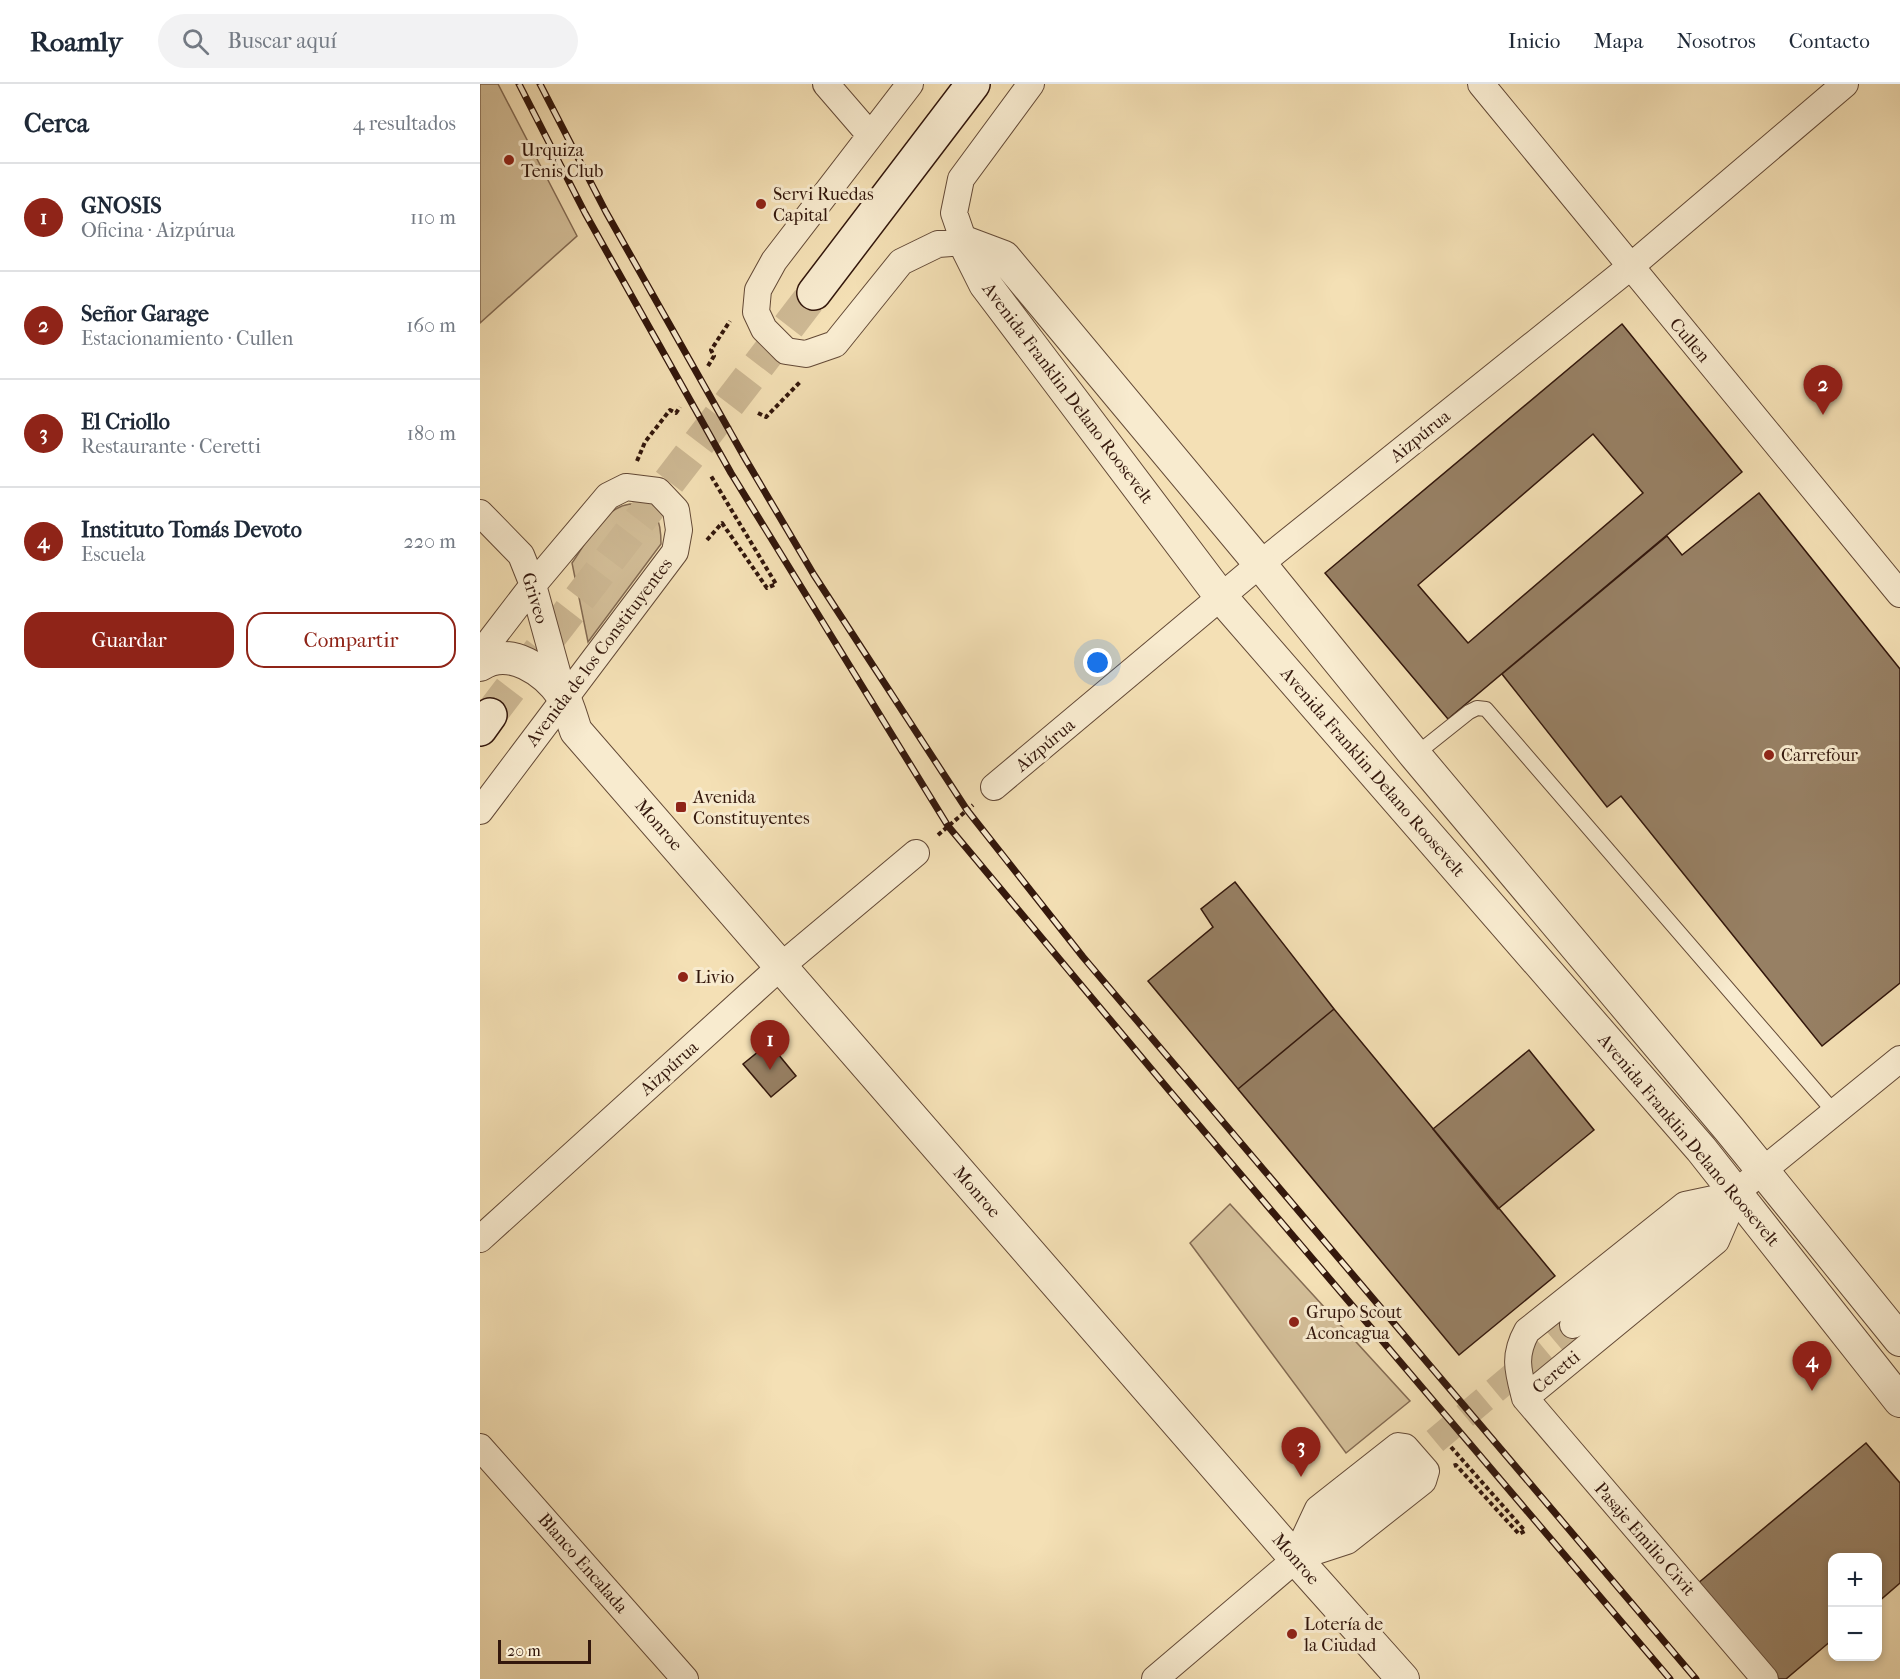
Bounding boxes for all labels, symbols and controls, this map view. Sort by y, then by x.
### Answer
search box [158,14,578,68]
text: Roamly [30,25,122,58]
icon: search [179,25,212,58]
text: Buscar aquí [227,28,337,54]
text: Inicio [1508,29,1560,53]
text: Mapa [1593,29,1643,53]
text: Nosotros [1676,29,1756,53]
text: Contacto [1789,29,1870,53]
text: Cerca [24,108,89,139]
text: 4 resultados [353,112,456,135]
place label: Urquiza Tenis Club [521,140,603,182]
marker: Urquiza Tenis Club [502,153,516,167]
place label: Servi Ruedas Capital [773,184,874,226]
text: GNOSIS [81,193,162,219]
marker: Servi Ruedas Capital [754,197,768,211]
text: 1 [40,206,47,229]
text: 110 m [410,206,456,229]
text: Oficina · Aizpúrua [81,219,235,242]
street label: Avenida Franklin Delano Roosevelt [977,278,1158,508]
text: Señor Garage [81,301,209,327]
text: 2 [38,314,49,337]
text: 160 m [406,314,456,337]
street label: Cullen [1665,314,1715,367]
text: Estacionamiento · Cullen [81,327,293,350]
pin: 2 [1804,366,1842,415]
street label: Aizpúrua [1385,405,1455,468]
text: El Criollo [81,409,170,435]
text: 3 [39,422,48,445]
text: 180 m [407,422,456,445]
text: Restaurante · Ceretti [81,435,261,458]
text: Instituto Tomás Devoto [81,517,302,543]
text: 4 [38,530,49,553]
text: 220 m [403,530,456,553]
text: Escuela [81,543,145,566]
street label: Avenida de los Constituyentes [521,554,677,751]
street label: Griveo [517,570,552,626]
button: Guardar [24,612,234,668]
button: Compartir [246,612,456,668]
your location [1083,648,1112,677]
street label: Avenida Franklin Delano Roosevelt [1275,662,1470,882]
street label: Aizpúrua [1011,714,1080,777]
place label: Carrefour [1781,745,1858,766]
marker: Carrefour [1762,748,1776,762]
place label: Avenida Constituyentes [692,787,810,829]
street label: Monroe [631,795,687,855]
marker: Avenida Constituyentes [674,800,688,814]
place label: Livio [695,967,734,988]
marker: Livio [676,970,690,984]
pin: 1 [750,1020,790,1070]
street label: Avenida Franklin Delano Roosevelt [1593,1029,1784,1251]
street label: Aizpúrua [635,1036,703,1101]
street label: Monroe [949,1162,1005,1222]
place label: Grupo Scout Aconcagua [1305,1302,1403,1344]
marker: Grupo Scout Aconcagua [1287,1315,1301,1329]
pin: 4 [1792,1342,1832,1391]
street label: Ceretti [1528,1346,1585,1398]
pin: 3 [1282,1428,1320,1477]
street label: Pasaje Emilio Civit [1590,1478,1700,1601]
street label: Blanco Encalada [534,1509,632,1618]
street label: Monroe [1268,1529,1324,1589]
map controls [1828,1553,1882,1661]
button: + [1828,1553,1882,1607]
button: − [1828,1607,1882,1661]
place label: Lotería de la Ciudad [1303,1614,1383,1656]
marker: Lotería de la Ciudad [1285,1627,1299,1641]
scale bar [498,1637,591,1664]
text: 20 m [507,1641,541,1660]

